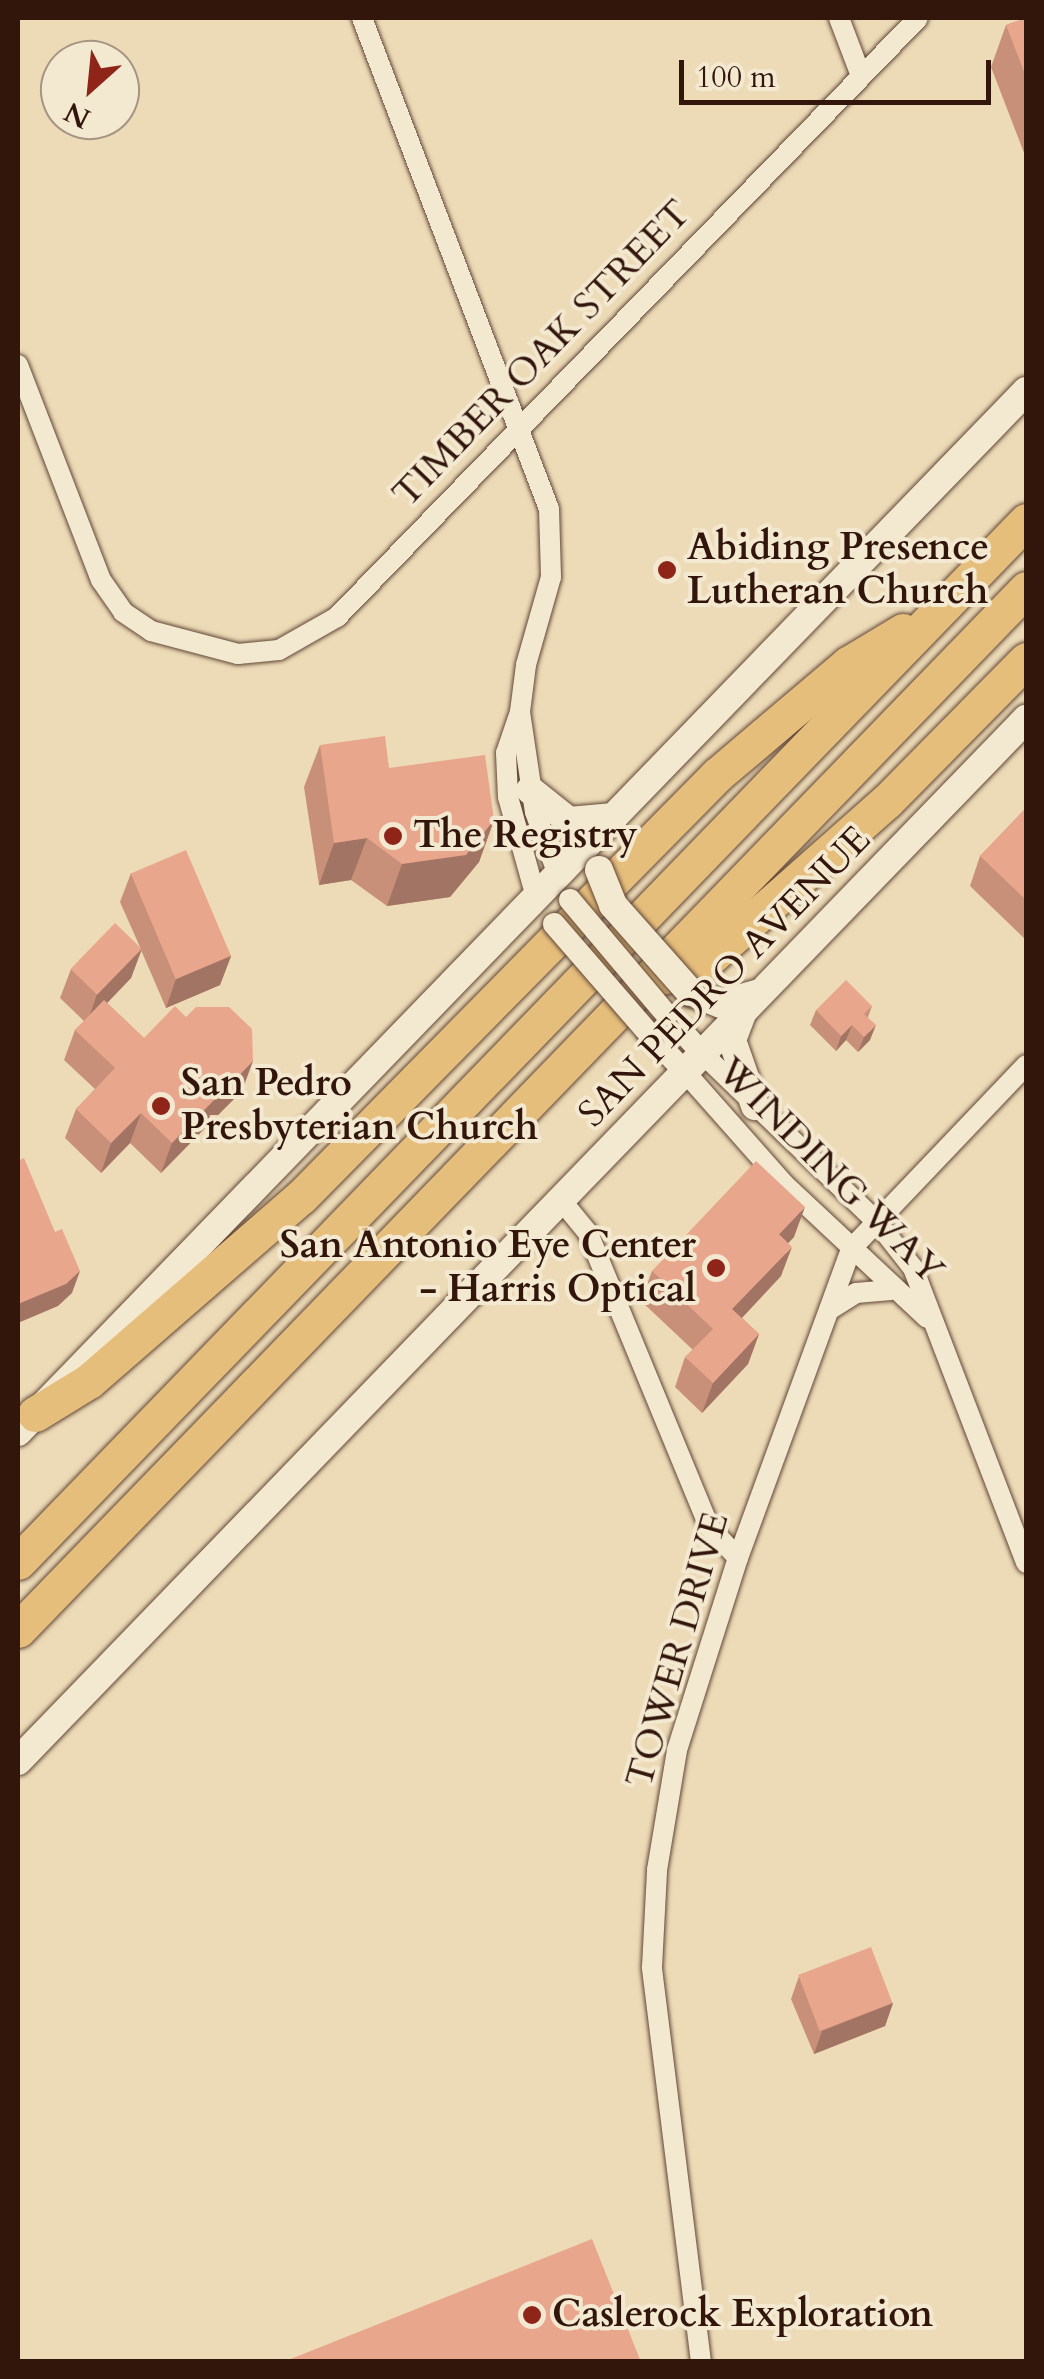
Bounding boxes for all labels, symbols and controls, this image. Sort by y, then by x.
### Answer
north arrow [40,40,140,140]
scale bar [684,40,996,102]
text: 100 m [696,57,776,98]
text: N [58,93,97,137]
street label: TIMBER OAK STREET [384,191,700,517]
place label: Abiding Presence Lutheran Church [687,525,989,614]
marker: Abiding Presence Lutheran Church [656,559,678,581]
place label: The Registry [413,813,638,859]
street label: SAN PEDRO AVENUE [570,817,880,1137]
marker: The Registry [382,825,404,847]
street label: WINDING WAY [707,1048,953,1294]
place label: San Pedro Presbyterian Church [181,1061,538,1150]
marker: San Pedro Presbyterian Church [150,1095,172,1117]
place label: San Antonio Eye Center - Harris Optical [280,1223,696,1312]
marker: San Antonio Eye Center - Harris Optical [705,1257,727,1279]
street label: TOWER DRIVE [617,1507,739,1793]
place label: Caslerock Exploration [552,2292,933,2338]
marker: Caslerock Exploration [521,2304,543,2326]

